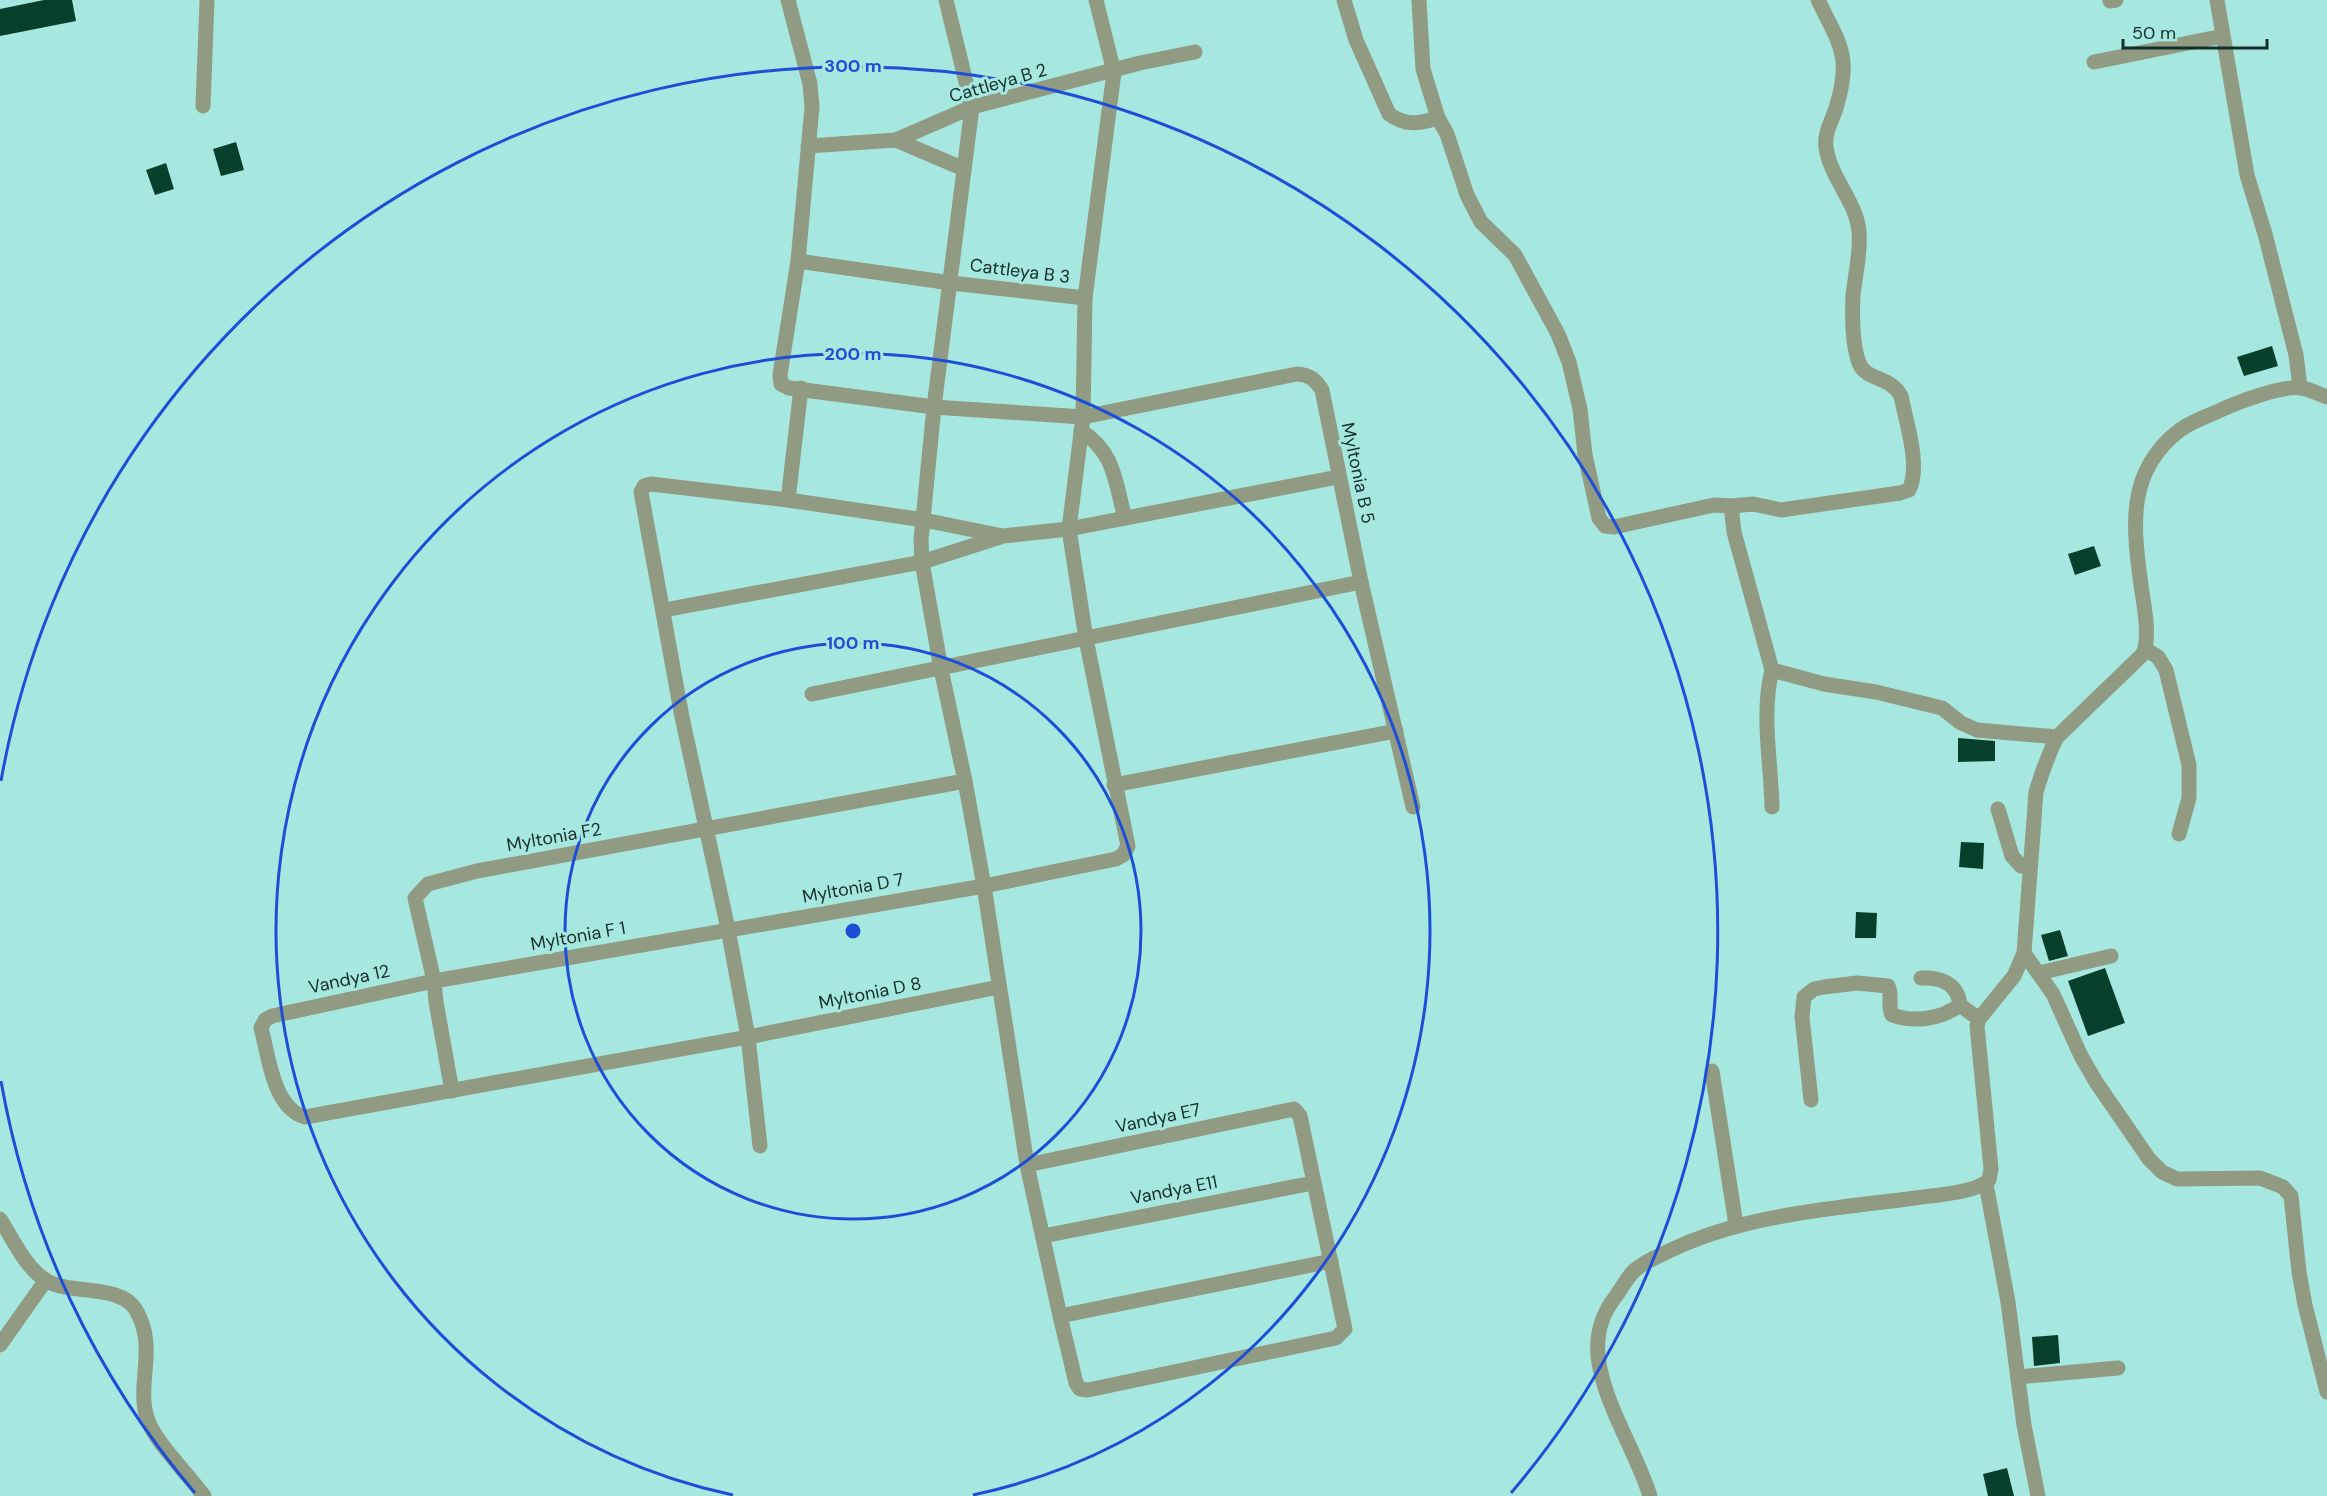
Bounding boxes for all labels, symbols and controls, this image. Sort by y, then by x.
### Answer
scale bar [2123,12,2267,50]
text: 50 m [2132,21,2176,45]
text: 300 m [824,54,882,78]
street label: Cattleya B 2 [946,58,1050,108]
street label: Cattleya B 3 [969,253,1071,289]
text: 200 m [825,342,881,366]
street label: Myltonia B 5 [1336,420,1380,526]
text: 100 m [826,631,880,655]
street label: Myltonia F2 [505,817,603,857]
street label: Myltonia D 7 [800,867,906,909]
street label: Myltonia F 1 [529,916,627,956]
centre of rings [843,921,863,941]
street label: Vandya 12 [306,959,392,999]
street label: Myltonia D 8 [817,971,923,1015]
street label: Vandya E7 [1113,1097,1203,1139]
street label: Vandya E11 [1129,1170,1219,1210]

